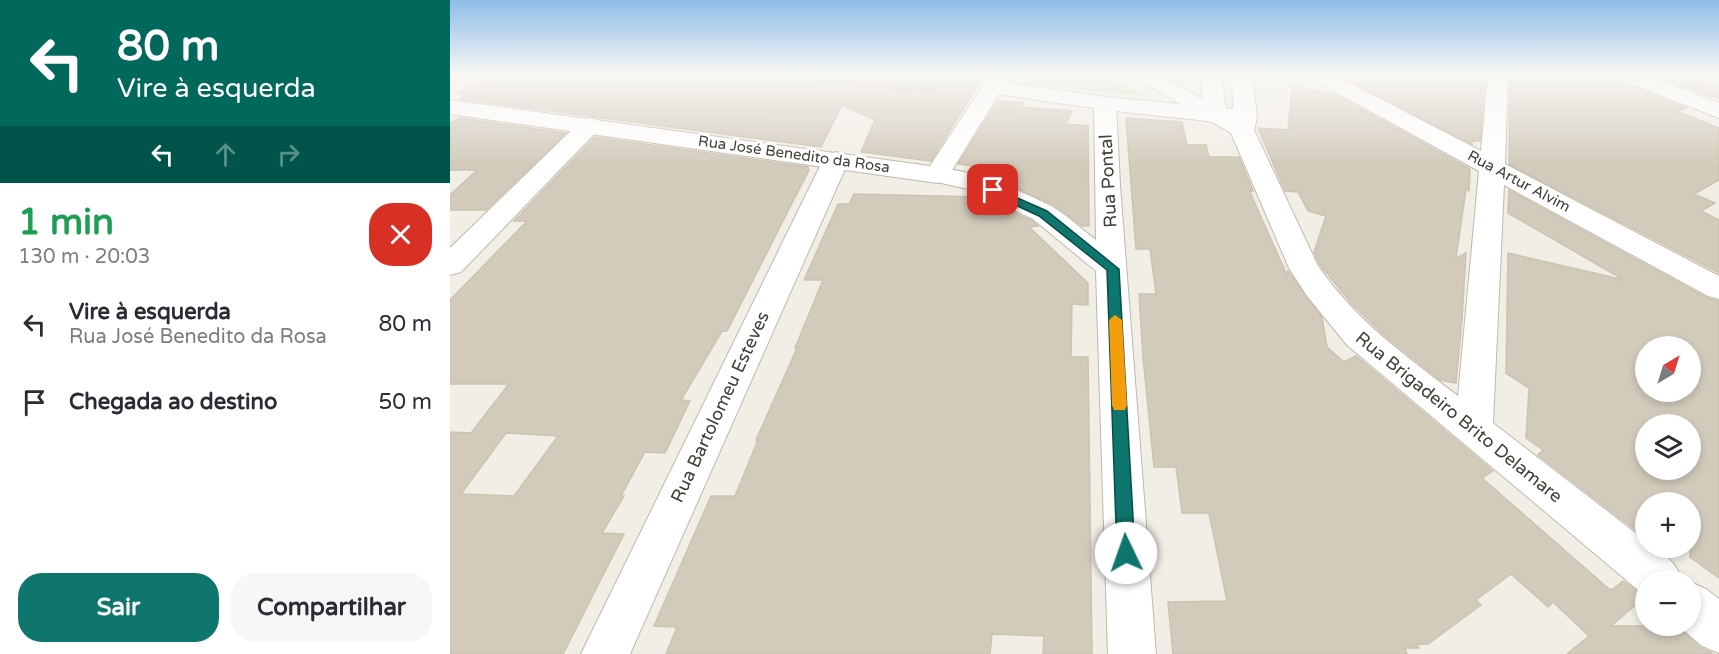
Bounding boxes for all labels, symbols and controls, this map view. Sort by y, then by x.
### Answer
text: 80 m [117,21,219,72]
icon: left [18,24,96,102]
text: Vire à esquerda [117,72,316,105]
street label: Rua José Benedito da Rosa [697,132,891,176]
street label: Rua Pontal [1095,134,1121,228]
icon: left [146,138,179,171]
icon: ahead [209,138,242,171]
icon: right [272,138,305,171]
street label: Rua Artur Alvim [1465,146,1573,216]
pin [967,164,1018,215]
icon: arrive [976,173,1009,206]
text: 1 min [18,201,114,244]
button: close [369,203,432,266]
text: 130 m · 20:03 [18,245,150,269]
text: Vire à esquerda [69,299,231,325]
icon: left [18,308,51,341]
street label: Rua Bartolomeu Esteves [666,308,774,506]
text: 80 m [378,311,432,337]
text: Rua José Benedito da Rosa [69,325,327,349]
street label: Rua Brigadeiro Brito Delamare [1351,327,1567,507]
north arrow [1635,336,1701,402]
map controls [1635,336,1701,636]
icon: arrive [18,386,51,419]
text: Chegada ao destino [69,389,277,415]
text: 50 m [378,389,432,415]
button: layers [1635,414,1701,480]
button: + [1635,492,1701,558]
position arrow [1094,521,1158,585]
button: − [1635,570,1701,636]
button: Sair [18,573,219,642]
button: Compartilhar [231,573,432,642]

